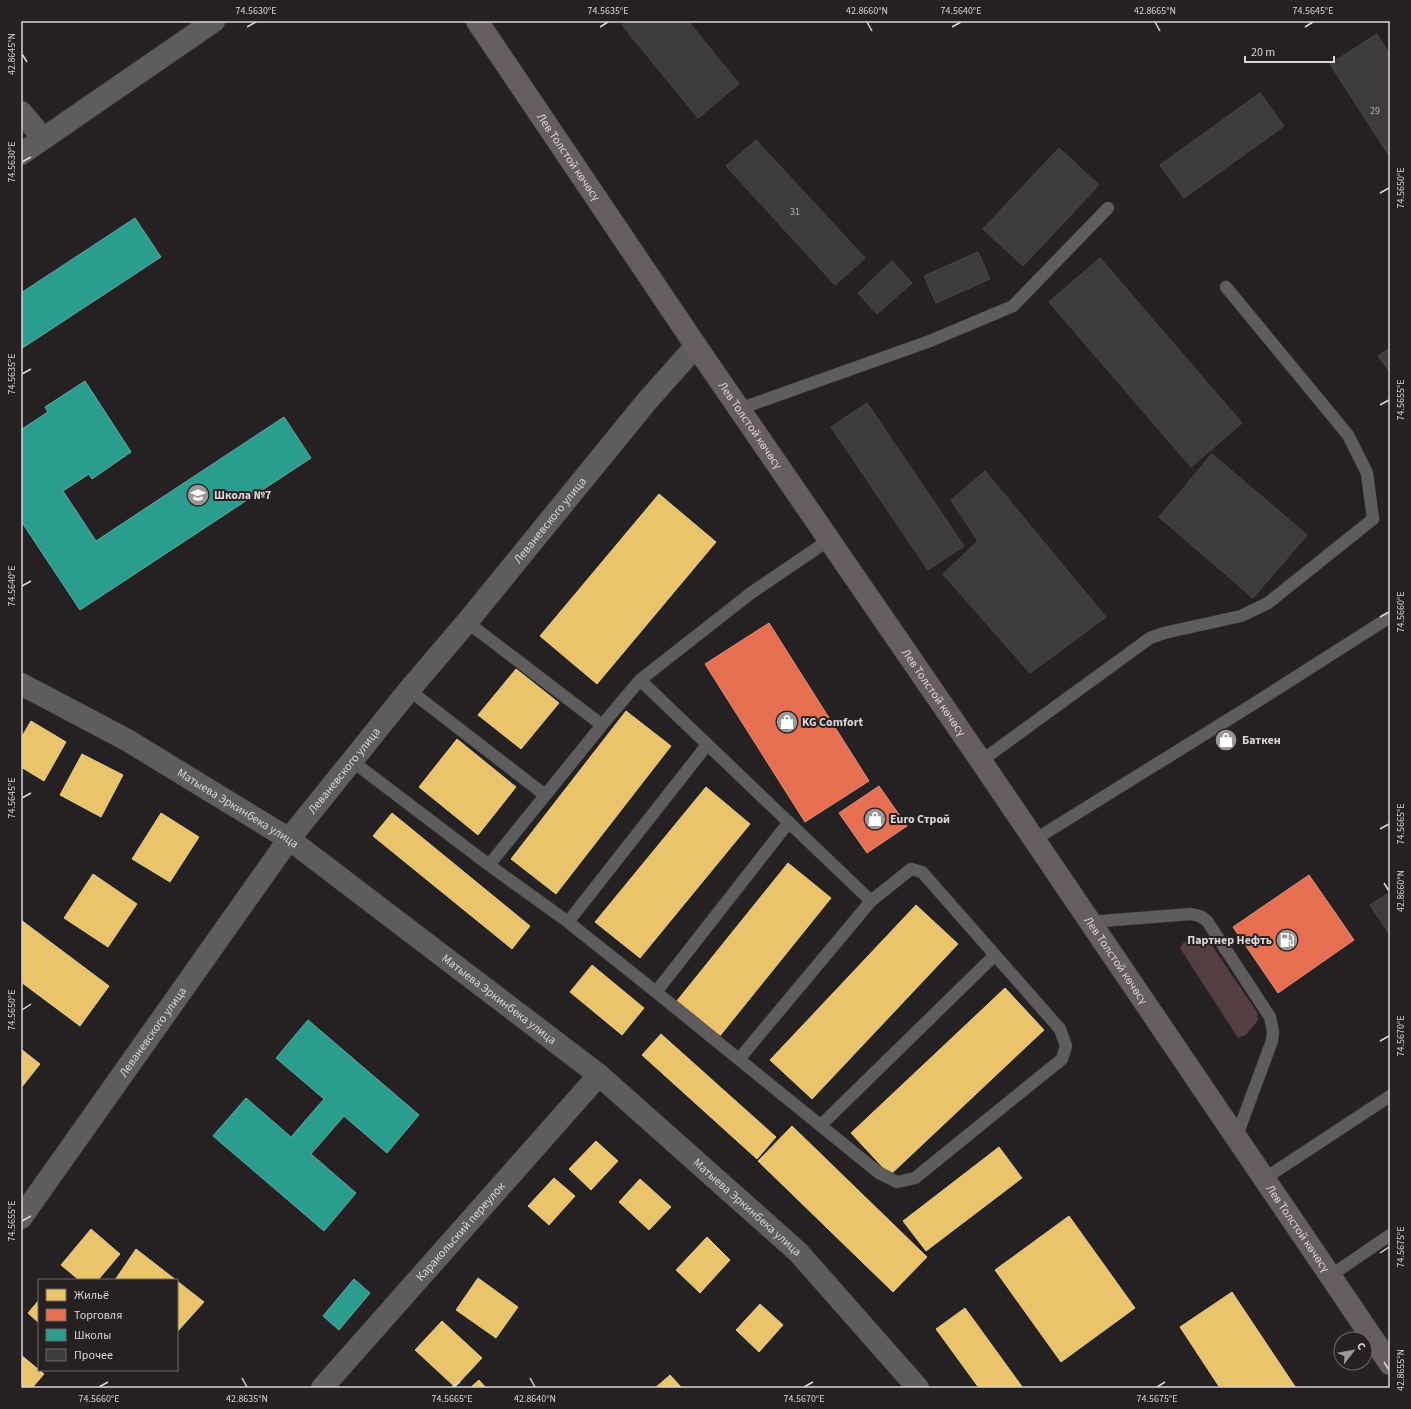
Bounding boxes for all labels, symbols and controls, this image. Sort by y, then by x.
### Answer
text: 74.5630°E [236,4,276,18]
text: 74.5635°E [588,4,628,18]
text: 42.8660°N [846,4,888,18]
text: 74.5640°E [941,4,981,18]
text: 42.8665°N [1134,4,1176,18]
text: 74.5645°E [1293,4,1333,18]
text: 42.8645°N [5,33,19,75]
scale bar [1245,38,1334,64]
text: 20 m [1251,44,1275,61]
house number: 29 [1370,104,1380,118]
street label: Лев Толстой көчөсү [533,110,605,205]
text: 74.5630°E [5,142,19,182]
text: 74.5650°E [1394,168,1408,208]
house number: 31 [790,205,800,219]
text: 74.5635°E [5,354,19,394]
street label: Лев Толстой көчөсү [714,378,787,473]
text: 74.5655°E [1394,380,1408,420]
street label: Леваневского улица [509,473,590,567]
school or university icon: Школа №7 [185,482,211,508]
place label: Школа №7 [214,487,271,504]
text: 74.5640°E [5,566,19,606]
text: 74.5660°E [1394,592,1408,632]
street label: Лев Толстой көчөсү [898,645,970,740]
shop icon: KG Comfort [774,709,800,735]
place label: KG Comfort [802,714,863,731]
street label: Леваневского улица [304,724,384,818]
shop icon: Баткен [1213,727,1239,753]
place label: Баткен [1242,732,1281,749]
street label: Матыева Эркинбека улица [174,764,302,852]
text: 74.5645°E [5,778,19,818]
text: 74.5665°E [1394,804,1408,844]
shop icon: Euro Строй [862,806,888,832]
place label: Euro Строй [890,811,950,828]
text: 42.8660°N [1394,870,1408,912]
street label: Лев Толстой көчөсү [1080,913,1152,1008]
fuel station icon: Партнер Нефть [1274,927,1300,953]
place label: Партнер Нефть [1187,932,1272,949]
street label: Матыева Эркинбека улица [438,950,560,1048]
street label: Леваневского улица [115,983,190,1080]
text: 74.5650°E [5,990,19,1030]
text: 74.5670°E [1394,1016,1408,1056]
street label: Матыева Эркинбека улица [689,1154,805,1260]
street label: Каракольский переулок [412,1178,509,1285]
street label: Лев Толстой көчөсү [1262,1181,1334,1276]
text: 74.5655°E [5,1201,19,1241]
text: 74.5675°E [1394,1227,1408,1267]
legend [38,1279,178,1371]
text: Жильё [74,1287,109,1304]
text: Торговля [74,1307,122,1324]
text: Школы [74,1327,111,1344]
north arrow [1333,1331,1373,1371]
text: С [1353,1339,1370,1353]
text: Прочее [74,1347,113,1364]
text: 42.8655°N [1394,1349,1408,1391]
text: 74.5660°E [79,1392,119,1406]
text: 42.8635°N [226,1392,268,1406]
text: 74.5665°E [432,1392,472,1406]
text: 42.8640°N [514,1392,556,1406]
text: 74.5670°E [784,1392,824,1406]
text: 74.5675°E [1137,1392,1177,1406]

